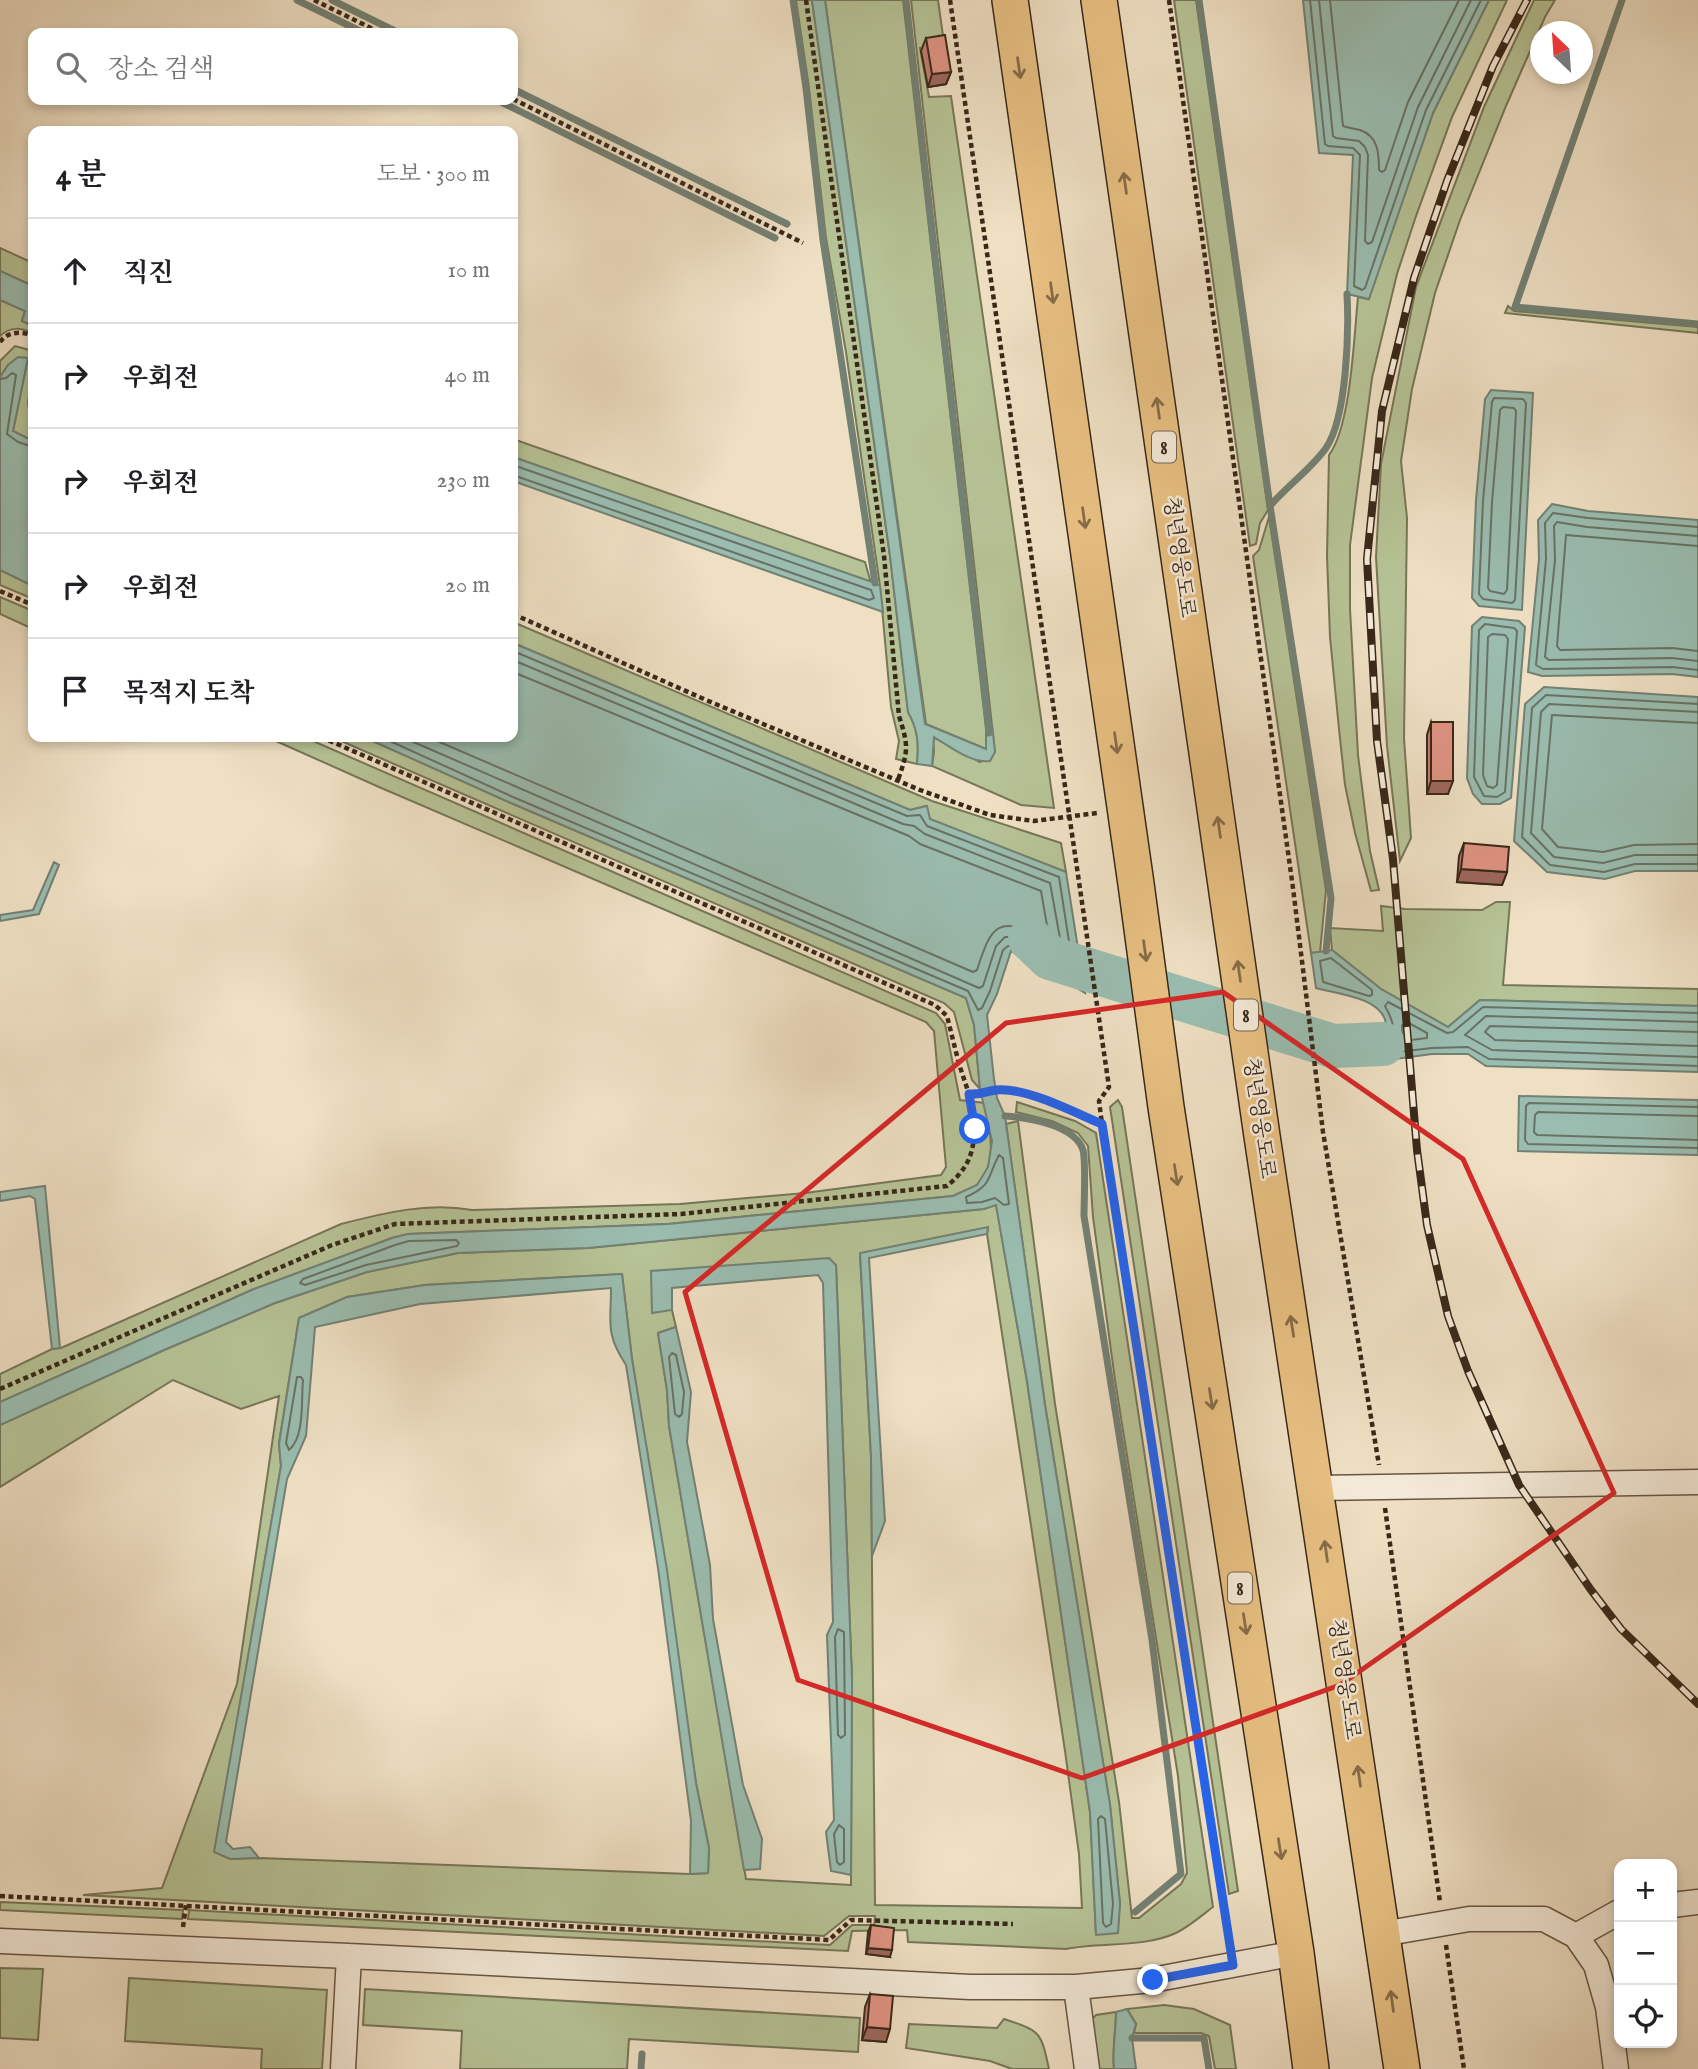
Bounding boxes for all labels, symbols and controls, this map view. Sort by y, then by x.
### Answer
north arrow [1530,21,1593,84]
search box [28,28,518,105]
icon: search [52,48,90,86]
text: 장소 검색 [108,53,214,86]
one-way arrow [1013,56,1026,78]
text: 4 분 [56,157,106,195]
text: 도보 · 300 m [376,160,490,189]
one-way arrow [1119,172,1132,195]
icon: ahead [56,252,94,290]
text: 10 m [447,256,490,285]
text: 직진 [123,257,173,290]
one-way arrow [1045,281,1058,304]
icon: right [56,357,94,395]
text: 40 m [445,361,490,390]
text: 우회전 [123,362,198,395]
one-way arrow [1151,397,1164,420]
road number: 8 [1152,432,1176,462]
icon: right [56,462,94,500]
text: 230 m [437,466,490,495]
text: 우회전 [123,467,198,500]
street label: 청년영웅도로 [1157,495,1200,619]
one-way arrow [1078,506,1091,529]
icon: right [56,567,94,605]
text: 20 m [445,571,490,600]
text: 우회전 [123,572,198,605]
icon: arrive [56,672,94,710]
text: 목적지 도착 [123,677,254,710]
one-way arrow [1110,731,1123,754]
one-way arrow [1212,816,1225,839]
one-way arrow [1139,939,1152,962]
one-way arrow [1233,960,1246,983]
road number: 8 [1234,1000,1258,1030]
street label: 청년영웅도로 [1237,1056,1280,1180]
route start [959,1113,990,1144]
one-way arrow [1170,1163,1183,1185]
one-way arrow [1285,1315,1298,1338]
one-way arrow [1204,1387,1217,1410]
one-way arrow [1319,1540,1332,1563]
road number: 8 [1228,1572,1252,1604]
one-way arrow [1239,1612,1252,1635]
street label: 청년영웅도로 [1322,1617,1365,1741]
one-way arrow [1352,1765,1365,1788]
one-way arrow [1274,1837,1287,1860]
map controls [1614,1859,1677,2048]
button: + [1614,1859,1677,1922]
button: − [1614,1922,1677,1985]
route end [1137,1964,1168,1995]
button: locate [1614,1985,1677,2048]
one-way arrow [1385,1991,1398,2013]

